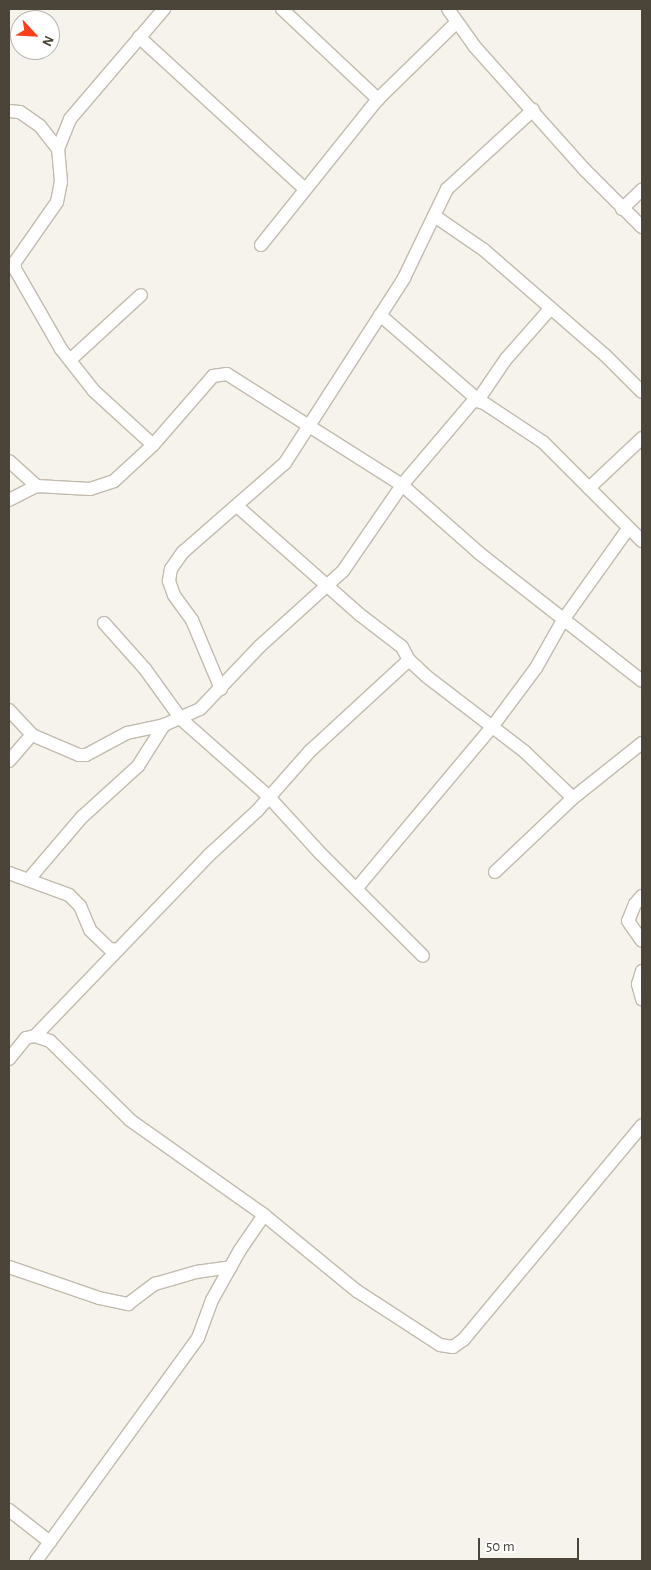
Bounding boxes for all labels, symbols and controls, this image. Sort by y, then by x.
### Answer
north arrow [10,10,60,60]
text: N [39,34,56,48]
scale bar [481,1528,582,1560]
text: 50 m [486,1539,515,1554]

